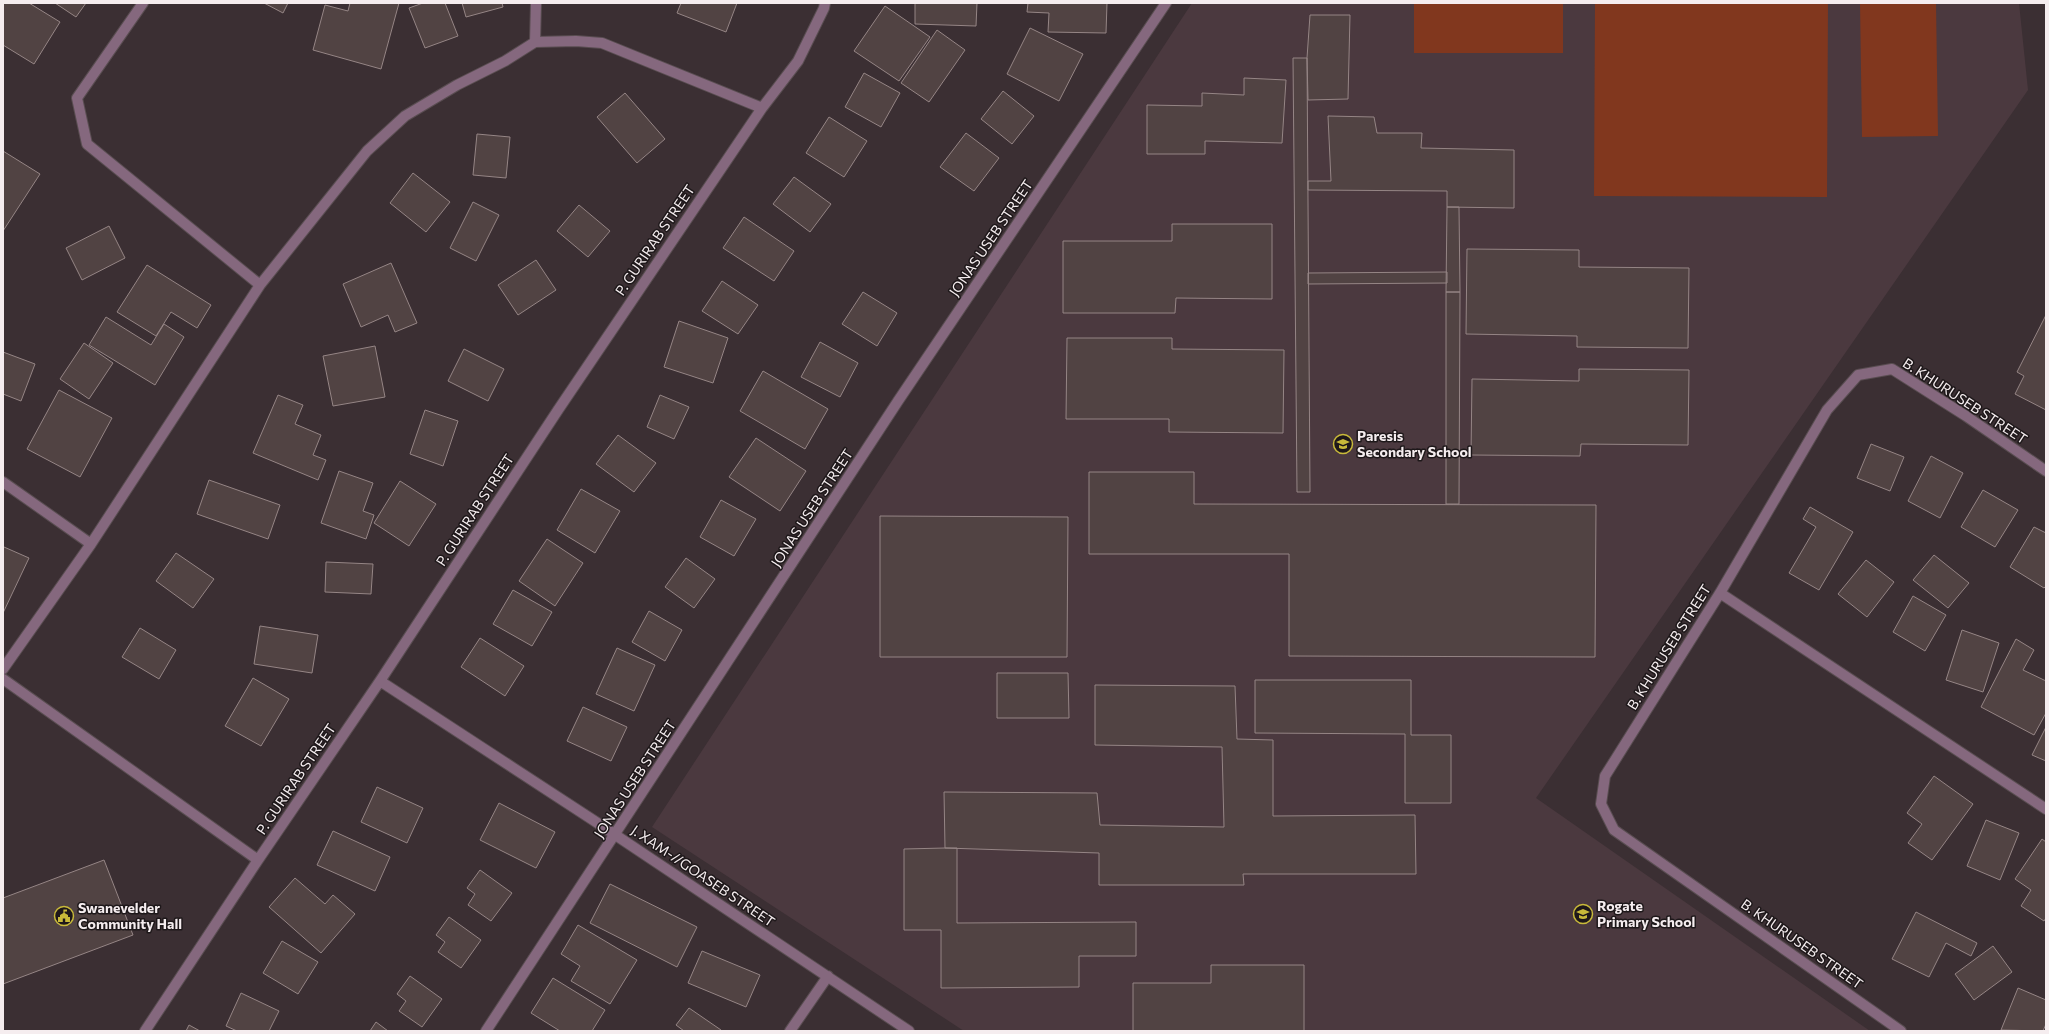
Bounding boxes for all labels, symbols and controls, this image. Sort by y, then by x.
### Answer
street label: JONAS USEB STREET [945,176,1036,299]
street label: P. GURIRAB STREET [611,181,698,298]
street label: B. KHURUSEB STREET [1900,354,2031,447]
place label: Paresis Secondary School [1357,427,1472,460]
school or university icon: Paresis Secondary School [1332,433,1354,455]
street label: JONAS USEB STREET [767,446,856,570]
street label: P. GURIRAB STREET [432,451,517,569]
street label: B. KHURUSEB STREET [1623,581,1714,713]
street label: JONAS USEB STREET [590,717,679,841]
street label: P. GURIRAB STREET [252,720,339,837]
street label: J. XAM-//GOASEB STREET [628,821,778,930]
street label: B. KHURUSEB STREET [1738,895,1866,992]
place label: Rogate Primary School [1597,897,1695,930]
place label: Swanevelder Community Hall [78,899,182,932]
school or university icon: Rogate Primary School [1572,903,1594,925]
public building icon: Swanevelder Community Hall [53,905,75,927]

